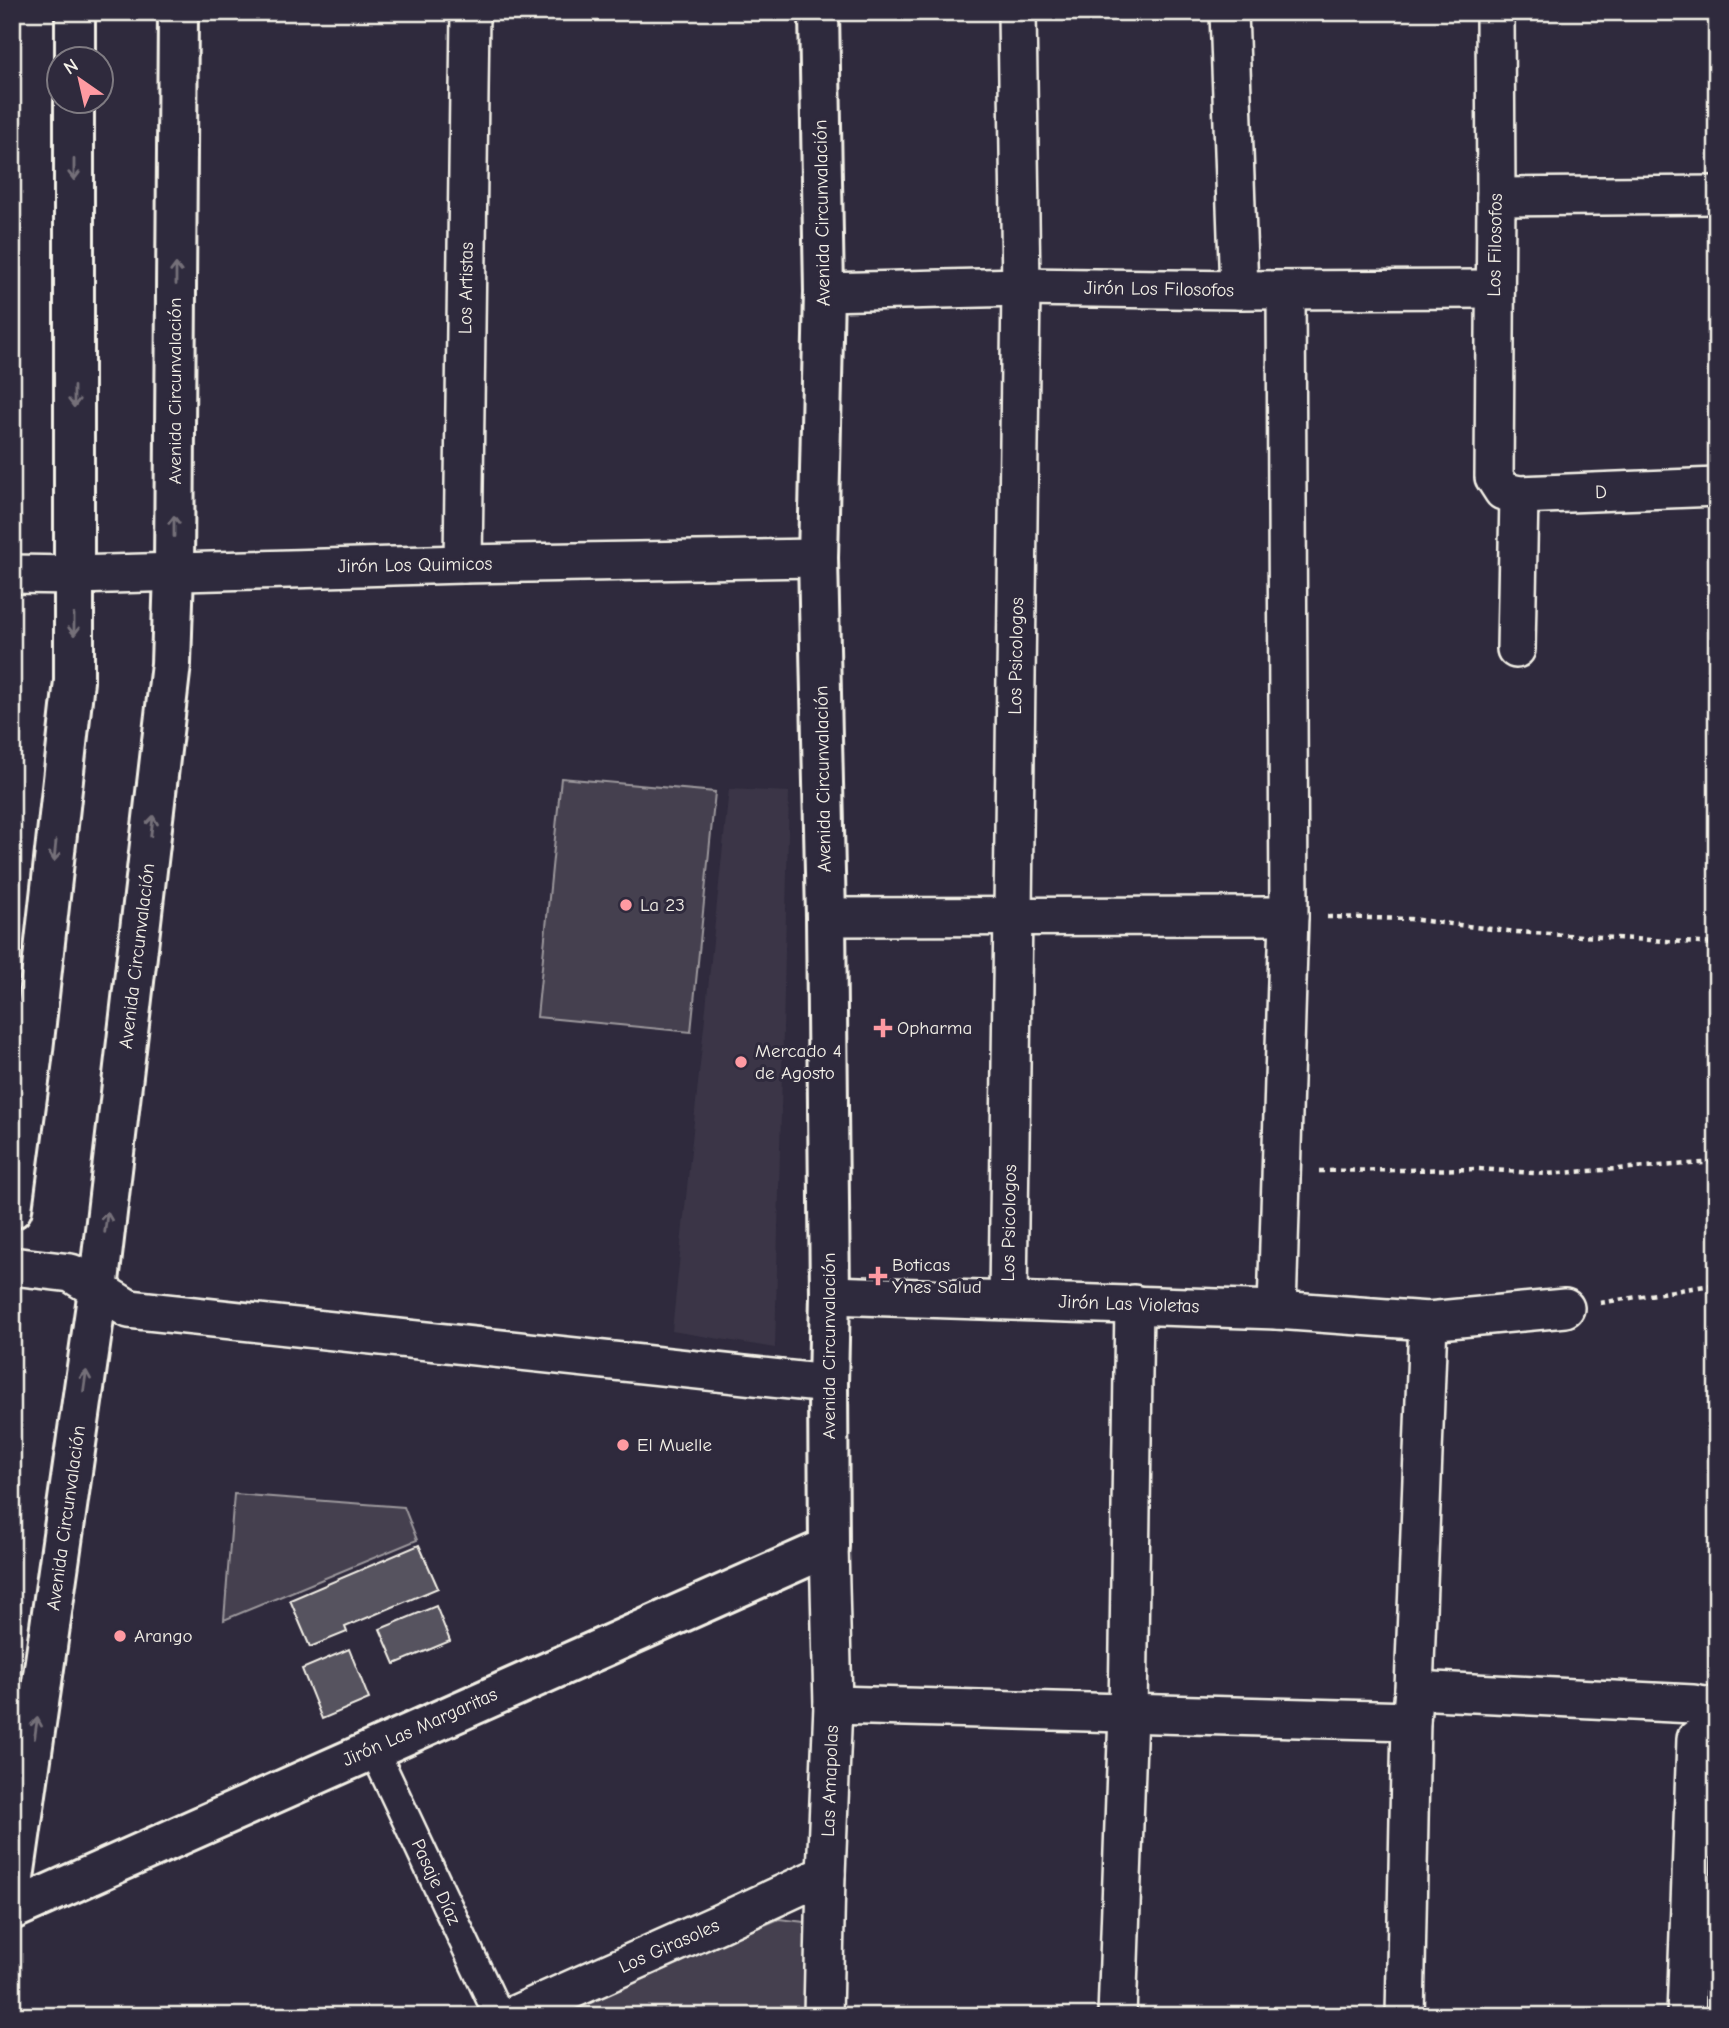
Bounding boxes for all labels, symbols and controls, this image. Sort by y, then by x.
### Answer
north arrow [46,46,116,116]
text: N [60,54,82,79]
street label: Avenida Circunvalación [809,119,835,307]
one-way arrow [67,158,81,181]
street label: Los Filosofos [1483,193,1507,297]
street label: Los Artistas [454,242,478,334]
one-way arrow [169,263,183,286]
street label: Jirón Los Filosofos [1084,277,1234,301]
street label: Avenida Circunvalación [164,298,186,484]
one-way arrow [67,385,81,408]
street label: D [1595,481,1607,503]
one-way arrow [167,515,181,538]
street label: Jirón Los Quimicos [337,553,493,577]
street label: Los Psicologos [1004,597,1028,715]
one-way arrow [67,613,81,636]
street label: Avenida Circunvalación [810,685,836,873]
one-way arrow [146,815,159,838]
one-way arrow [48,839,61,862]
street label: Avenida Circunvalación [115,862,159,1050]
place label: La 23 [640,894,685,916]
marker: La 23 [618,897,634,913]
place label: Opharma [897,1017,972,1039]
marker: Opharma [875,1020,891,1036]
place label: Mercado 4 de Agosto [755,1040,842,1084]
marker: Mercado 4 de Agosto [733,1054,749,1070]
street label: Los Psicologos [997,1164,1021,1282]
one-way arrow [100,1212,113,1234]
street label: Avenida Circunvalación [818,1253,840,1439]
place label: Boticas Ynes Salud [892,1254,982,1298]
marker: Boticas Ynes Salud [870,1268,886,1284]
street label: Jirón Las Violetas [1058,1291,1200,1317]
one-way arrow [79,1370,92,1393]
street label: Avenida Circunvalación [42,1424,90,1612]
place label: El Muelle [637,1434,712,1456]
marker: El Muelle [615,1437,631,1453]
place label: Arango [134,1625,193,1647]
marker: Arango [112,1628,128,1644]
street label: Jirón Las Margaritas [339,1683,501,1771]
one-way arrow [29,1717,42,1740]
street label: Las Amapolas [817,1725,843,1837]
street label: Pasaje Díaz [407,1836,465,1928]
street label: Los Girasoles [615,1914,723,1978]

